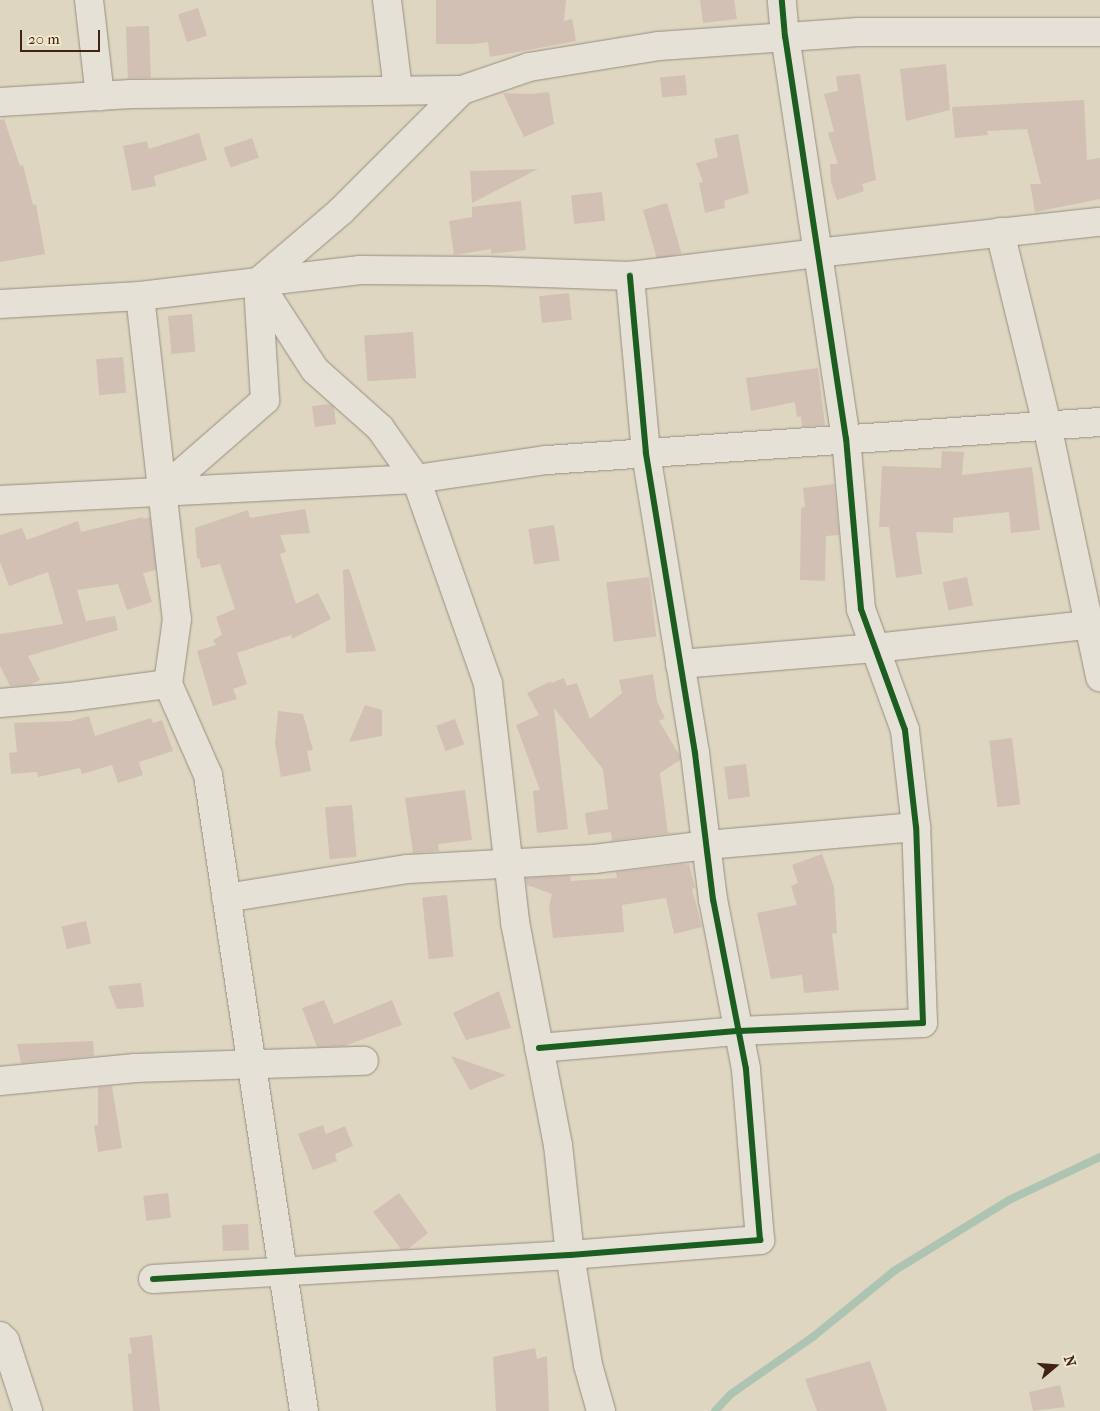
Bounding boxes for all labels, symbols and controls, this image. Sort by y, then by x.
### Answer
scale bar [22,20,102,52]
text: 20 m [28,30,60,48]
north arrow [1030,1341,1080,1391]
text: N [1060,1354,1079,1369]

